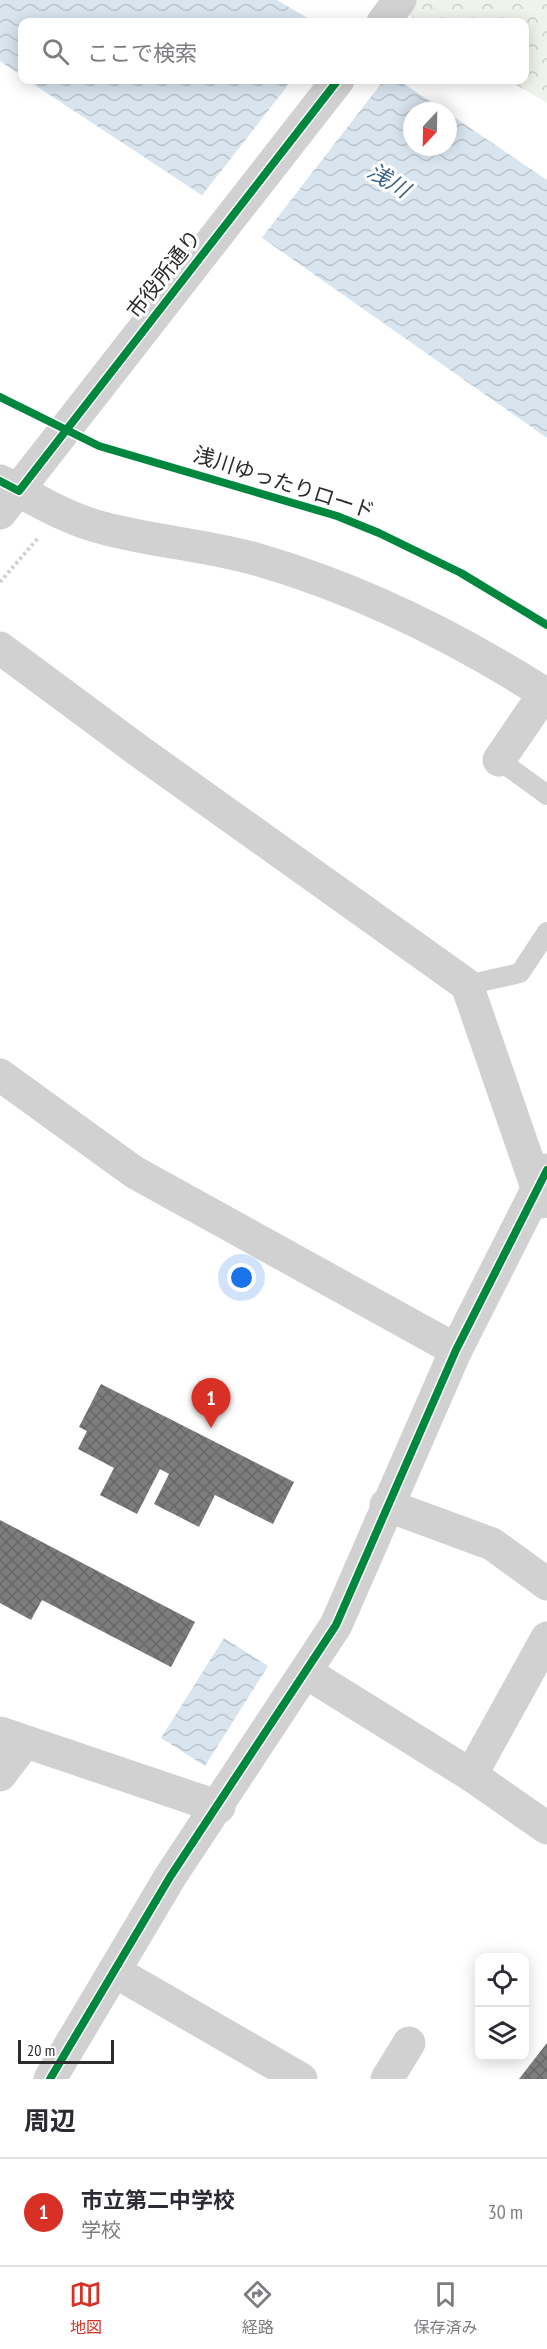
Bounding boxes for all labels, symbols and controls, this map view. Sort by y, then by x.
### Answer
search box [18,18,529,84]
icon: search [39,35,72,68]
text: ここで検索 [87,39,197,67]
north arrow [403,102,457,156]
water label: 浅川 [363,156,417,205]
street label: 市役所通り [121,224,207,323]
street label: 浅川ゆったりロード [190,440,378,525]
your location [227,1263,256,1292]
pin: 1 [192,1378,230,1428]
map controls [475,1953,529,2061]
button: locate [475,1953,529,2007]
button: layers [475,2007,529,2061]
scale bar [18,2037,114,2064]
text: 20 m [27,2040,55,2060]
text: 周辺 [24,2104,76,2137]
text: 市立第二中学校 [81,2186,235,2214]
text: 1 [39,2199,48,2225]
text: 30 m [488,2199,523,2225]
text: 学校 [81,2217,121,2243]
tab: 地図 [69,2278,102,2338]
tab: 経路 [241,2278,274,2338]
tab: 保存済み [413,2278,477,2338]

